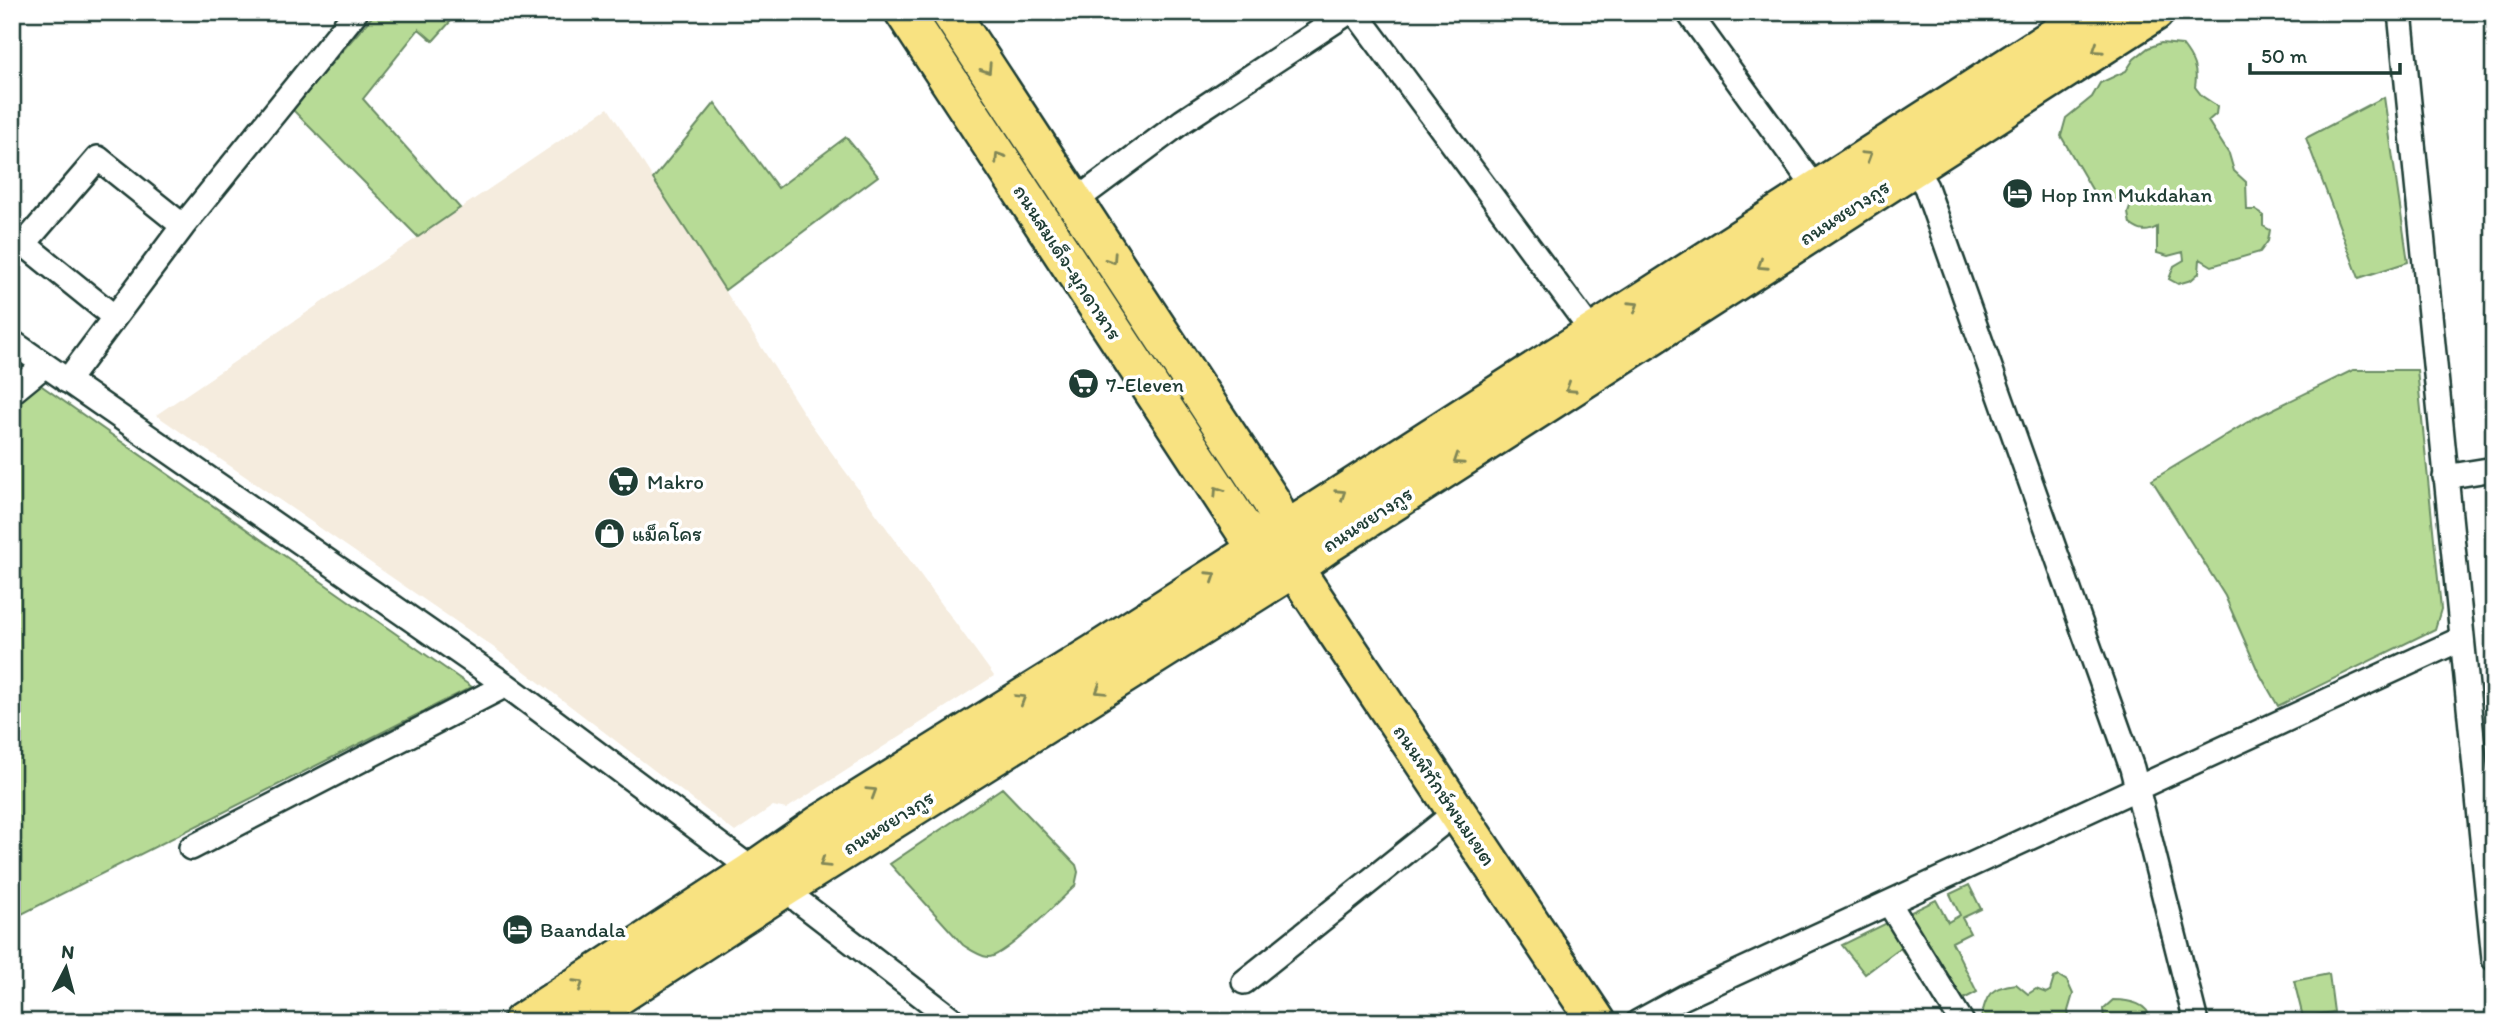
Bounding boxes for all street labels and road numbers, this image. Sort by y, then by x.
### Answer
street label: ถนนชยางกูร [1794,173,1895,252]
street label: ถนนสมเด็จ-มุกดาหาร [1007,179,1128,345]
street label: ถนนชยางกูร [1317,480,1418,559]
street label: ถนนพิทักษ์พนมเขต [1388,719,1502,871]
street label: ถนนชยางกูร [838,784,940,862]

